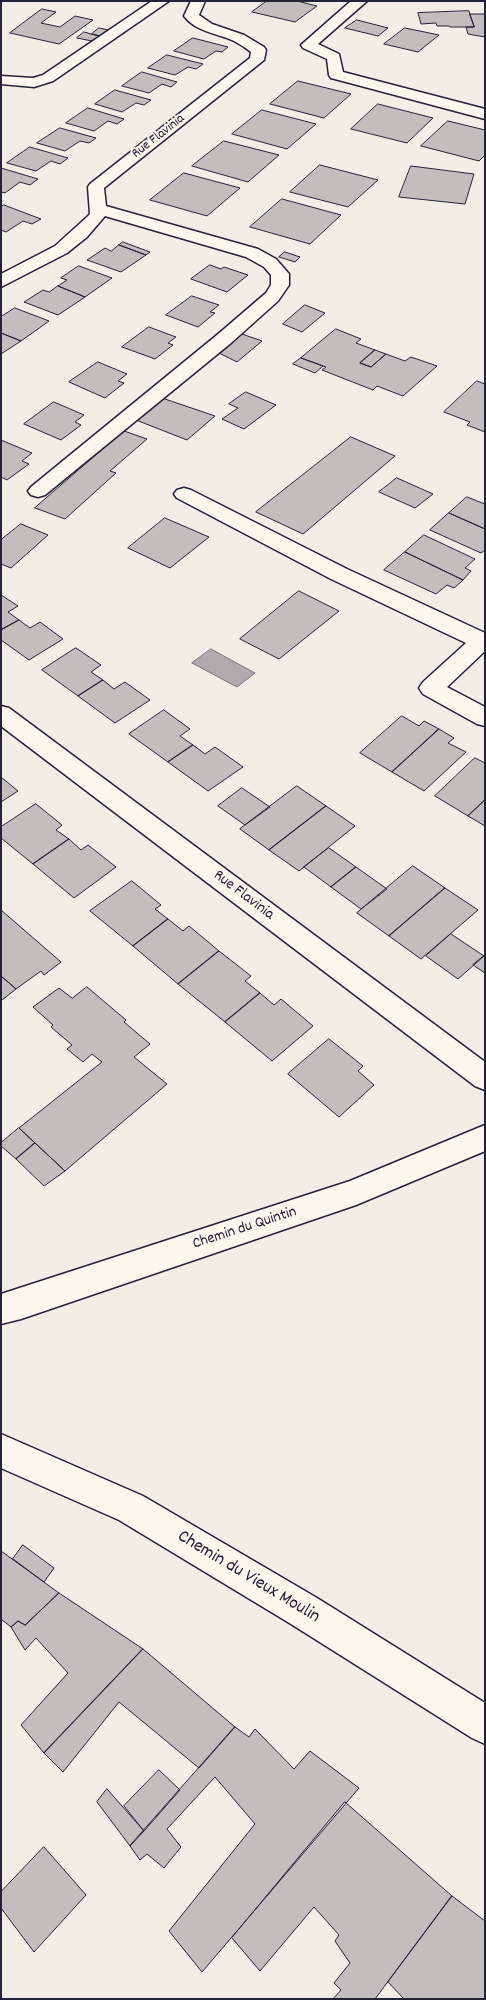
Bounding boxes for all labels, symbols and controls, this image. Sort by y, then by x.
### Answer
street label: Rue Flavinia [129,111,189,163]
street label: Rue Flavinia [209,867,277,925]
street label: Chemin du Quintin [191,1203,299,1255]
street label: Chemin du Vieux Moulin [172,1526,324,1630]

